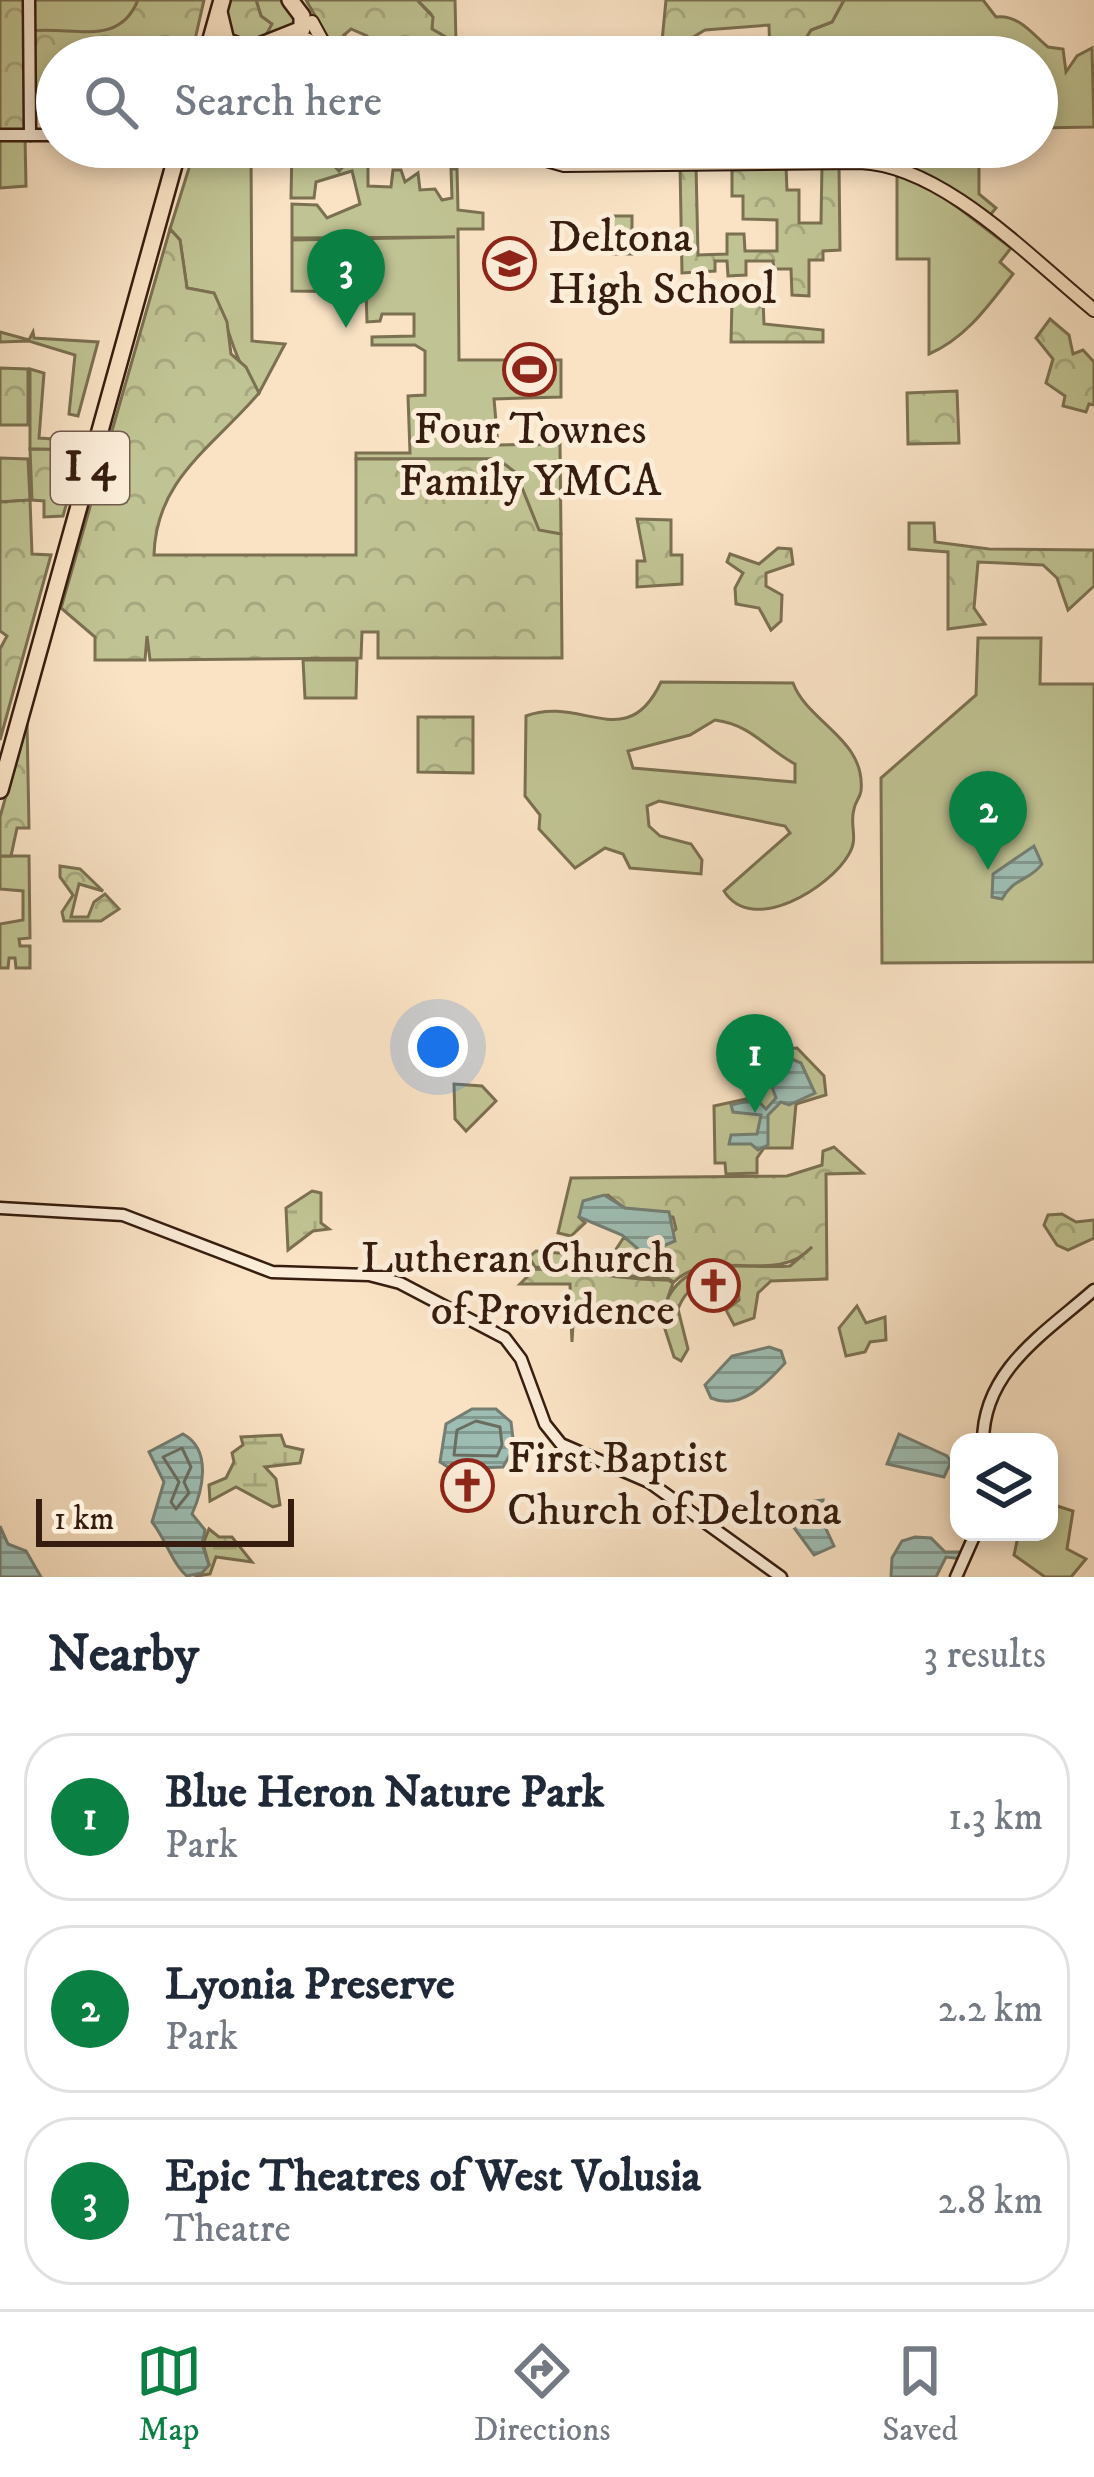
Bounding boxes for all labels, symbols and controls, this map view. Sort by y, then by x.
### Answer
search box [36,36,1058,168]
icon: search [78,69,144,135]
text: Search here [174,74,382,130]
place label: Deltona High School [548,210,777,318]
pin: 3 [307,229,385,328]
school or university icon: Deltona High School [481,236,537,292]
sports icon: Four Townes Family YMCA [502,341,558,397]
place label: Four Townes Family YMCA [399,402,662,510]
road number: I 4 [51,432,129,504]
pin: 2 [949,771,1027,870]
pin: 1 [716,1014,794,1113]
your location [408,1017,468,1077]
place label: Lutheran Church of Providence [361,1231,675,1339]
church icon: Lutheran Church of Providence [686,1257,742,1313]
place label: First Baptist Church of Deltona [507,1431,841,1539]
map controls [950,1433,1058,1541]
button: layers [950,1433,1058,1541]
church icon: First Baptist Church of Deltona [440,1457,496,1513]
scale bar [36,1493,294,1546]
text: 1 km [54,1499,114,1540]
text: Nearby [48,1623,199,1687]
text: 3 results [923,1631,1046,1680]
text: Blue Heron Nature Park [165,1765,604,1821]
text: 1 [83,1793,97,1842]
text: 1.3 km [948,1793,1043,1842]
text: Park [165,1821,238,1870]
text: Lyonia Preserve [165,1957,455,2013]
text: 2 [80,1985,100,2034]
text: 2.2 km [938,1985,1043,2034]
text: Park [165,2013,238,2062]
text: Epic Theatres of West Volusia [165,2149,701,2205]
text: 3 [83,2177,97,2226]
text: 2.8 km [938,2177,1043,2226]
text: Theatre [165,2205,291,2254]
tab: Map [136,2338,202,2451]
tab: Directions [474,2338,610,2451]
tab: Saved [882,2338,958,2451]

